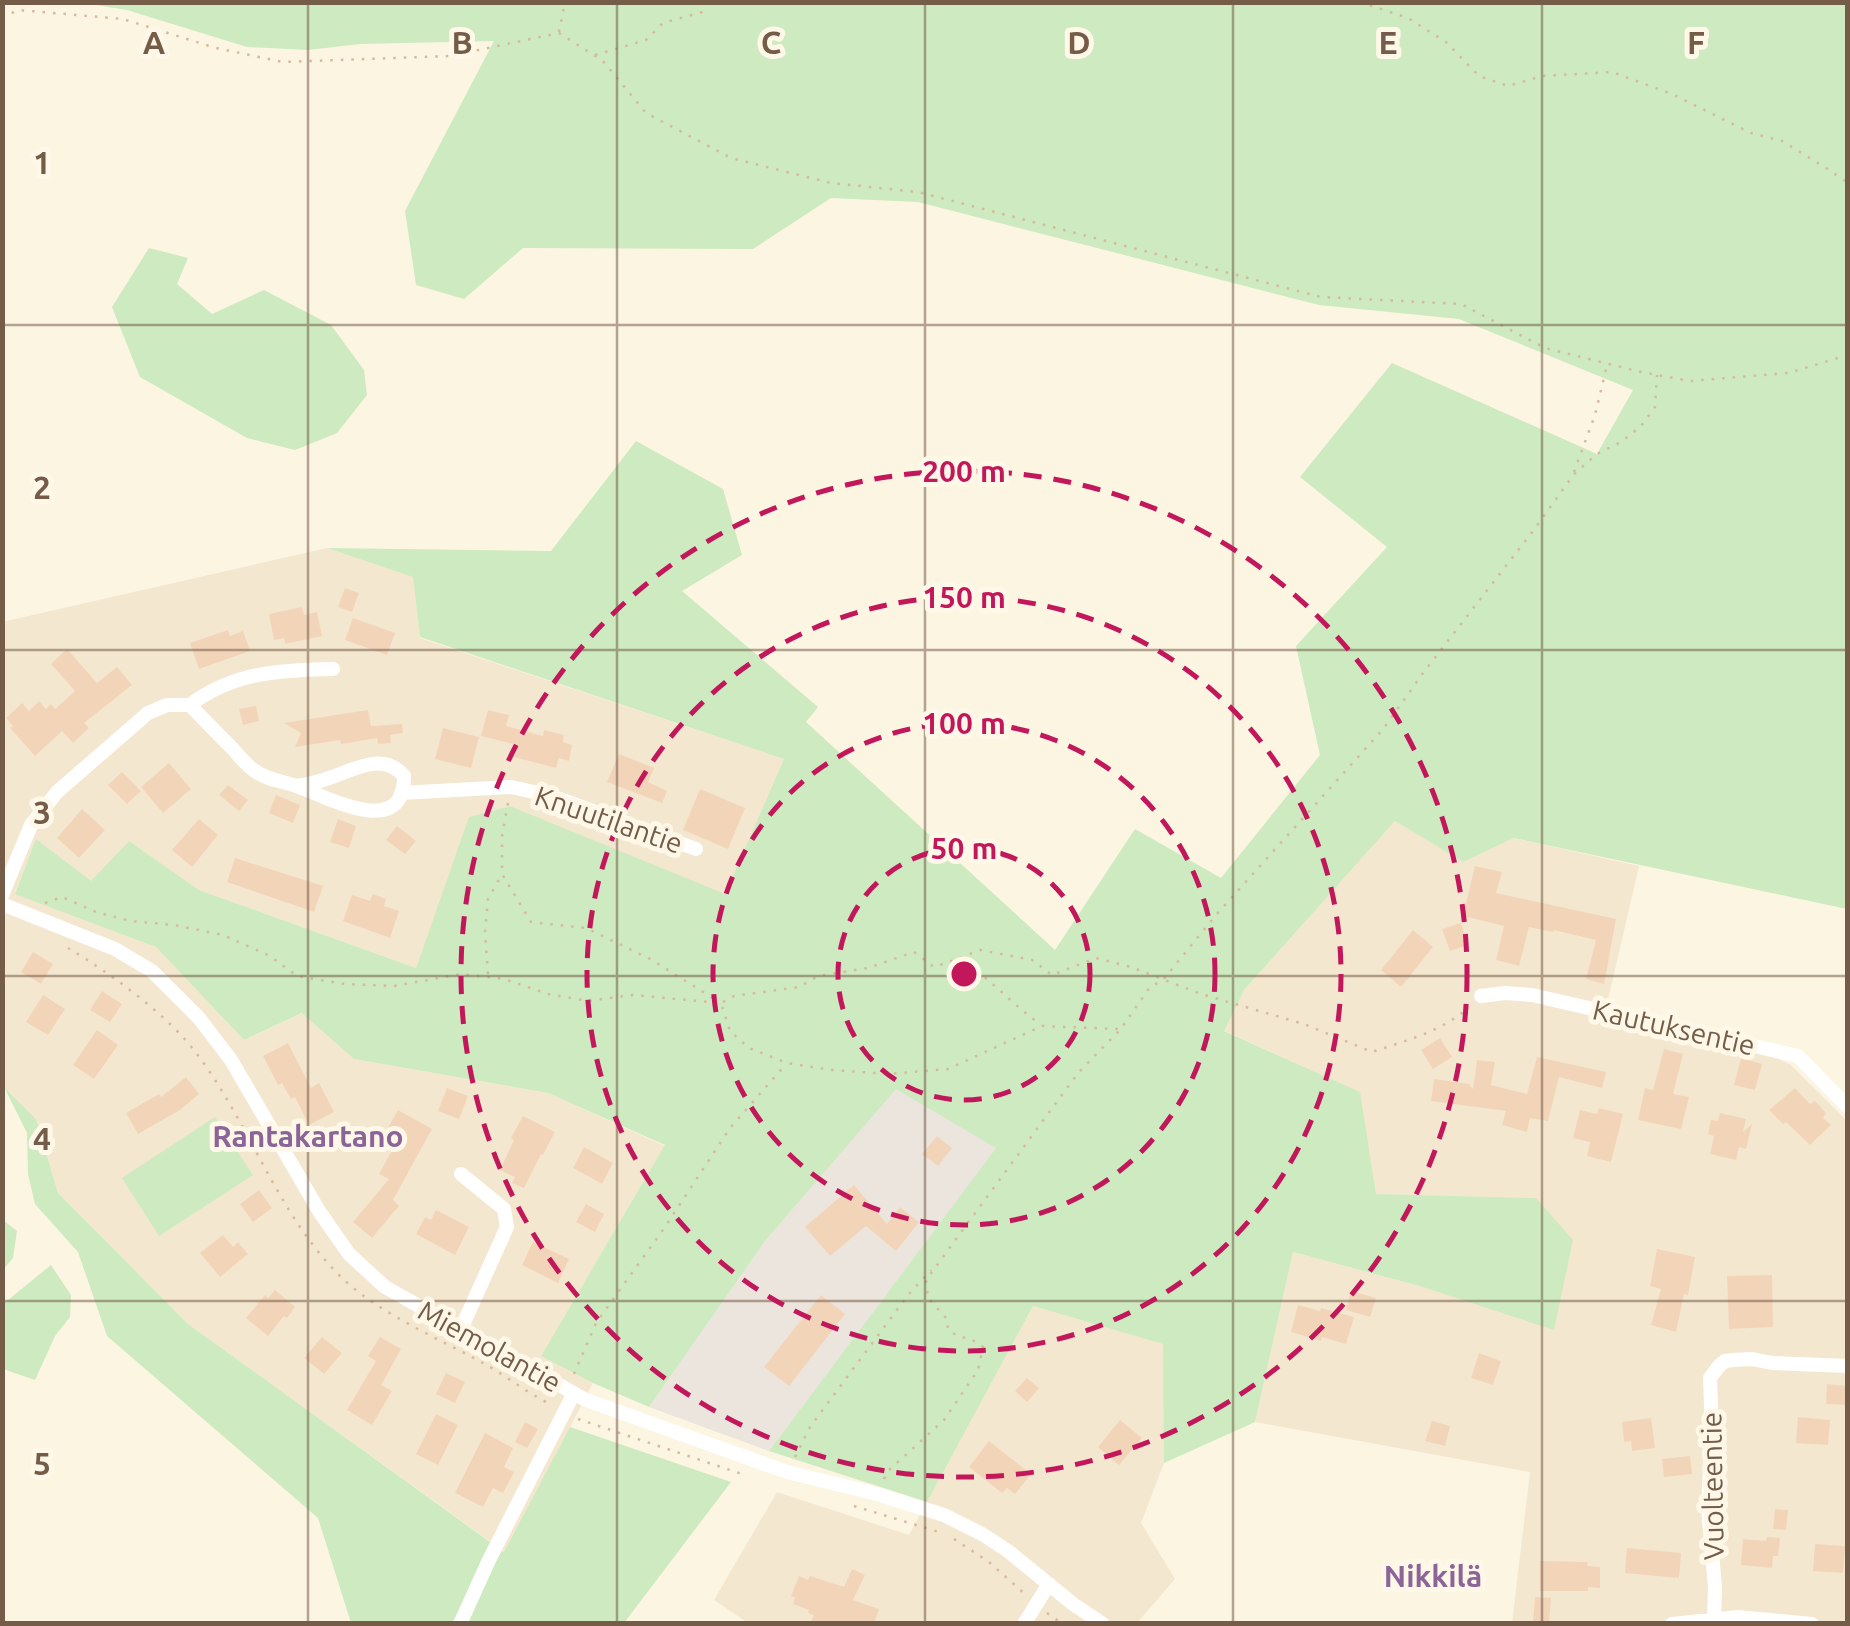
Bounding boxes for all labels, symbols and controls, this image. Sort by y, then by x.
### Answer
text: A [143,24,166,60]
text: B [451,24,473,60]
text: C [761,24,781,60]
text: D [1067,24,1091,60]
text: E [1378,24,1398,60]
text: F [1687,24,1705,60]
text: 1 [33,144,51,180]
text: 200 m [922,454,1006,488]
text: 2 [33,469,51,505]
text: 150 m [922,580,1006,614]
text: 100 m [922,706,1006,740]
street label: Knuutilantie [531,779,687,859]
text: 3 [33,794,51,830]
text: 50 m [931,831,997,865]
centre of rings [946,956,982,992]
street label: Kautuksentie [1590,993,1758,1061]
district label: Rantakartano [212,1119,404,1153]
text: 4 [33,1120,51,1156]
street label: Miemolantie [413,1294,567,1398]
street label: Vuolteentie [1695,1412,1729,1560]
text: 5 [33,1445,51,1481]
district label: Nikkilä [1384,1559,1482,1593]

